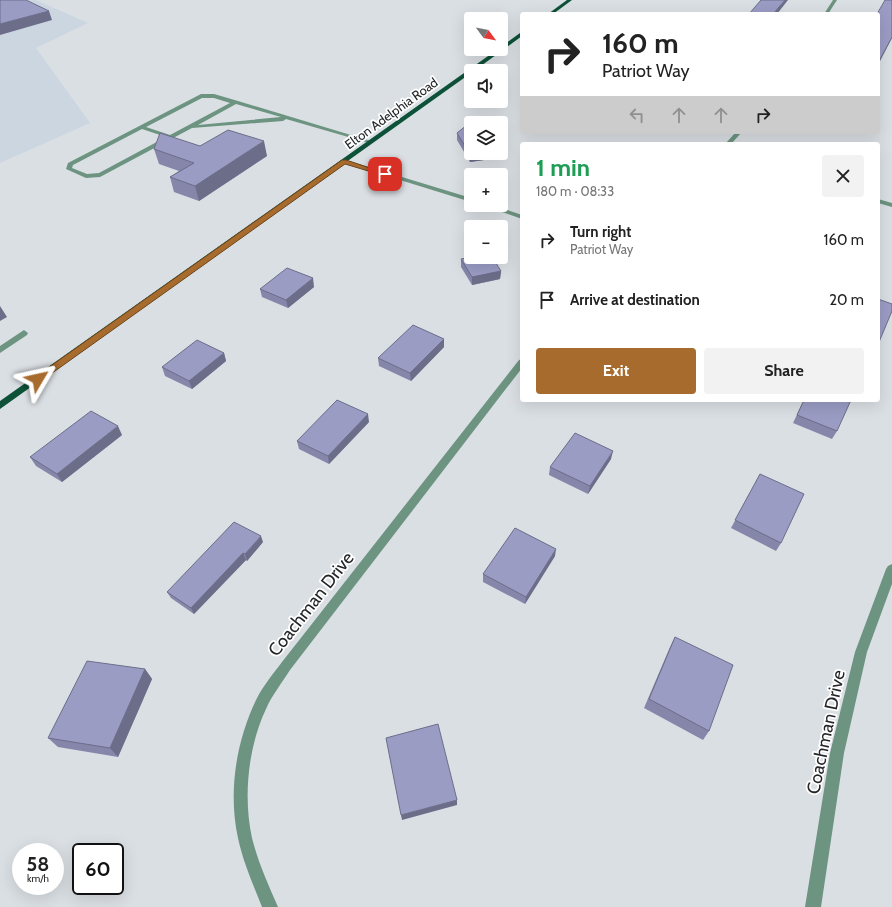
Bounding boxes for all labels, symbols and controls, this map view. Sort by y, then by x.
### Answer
north arrow [464,12,508,56]
map controls [464,12,508,264]
text: 160 m [602,26,678,60]
icon: right [536,28,588,80]
text: Patriot Way [602,60,690,82]
button: sound [464,64,508,108]
street label: Elton Adelphia Road [341,74,441,152]
icon: left [626,104,648,126]
icon: ahead [668,104,690,126]
icon: ahead [710,104,732,126]
icon: right [752,104,774,126]
button: layers [464,116,508,160]
text: 1 min [536,153,590,182]
button: close [822,155,864,197]
pin [368,157,402,191]
icon: arrive [374,163,396,185]
button: + [464,168,508,212]
text: 180 m · 08:33 [536,183,614,199]
button: − [464,220,508,264]
text: Turn right [570,223,631,241]
icon: right [536,229,558,251]
text: 160 m [824,231,864,249]
text: Patriot Way [570,241,633,257]
icon: arrive [536,289,558,311]
text: Arrive at destination [570,291,700,309]
text: 20 m [829,291,864,309]
button: Exit [536,348,696,394]
button: Share [704,348,864,394]
position arrow [17,358,59,400]
street label: Coachman Drive [263,547,359,661]
street label: Coachman Drive [802,668,850,796]
speed limit sign: 60 [72,843,124,895]
text: 58 [27,852,49,876]
text: km/h [27,872,49,885]

